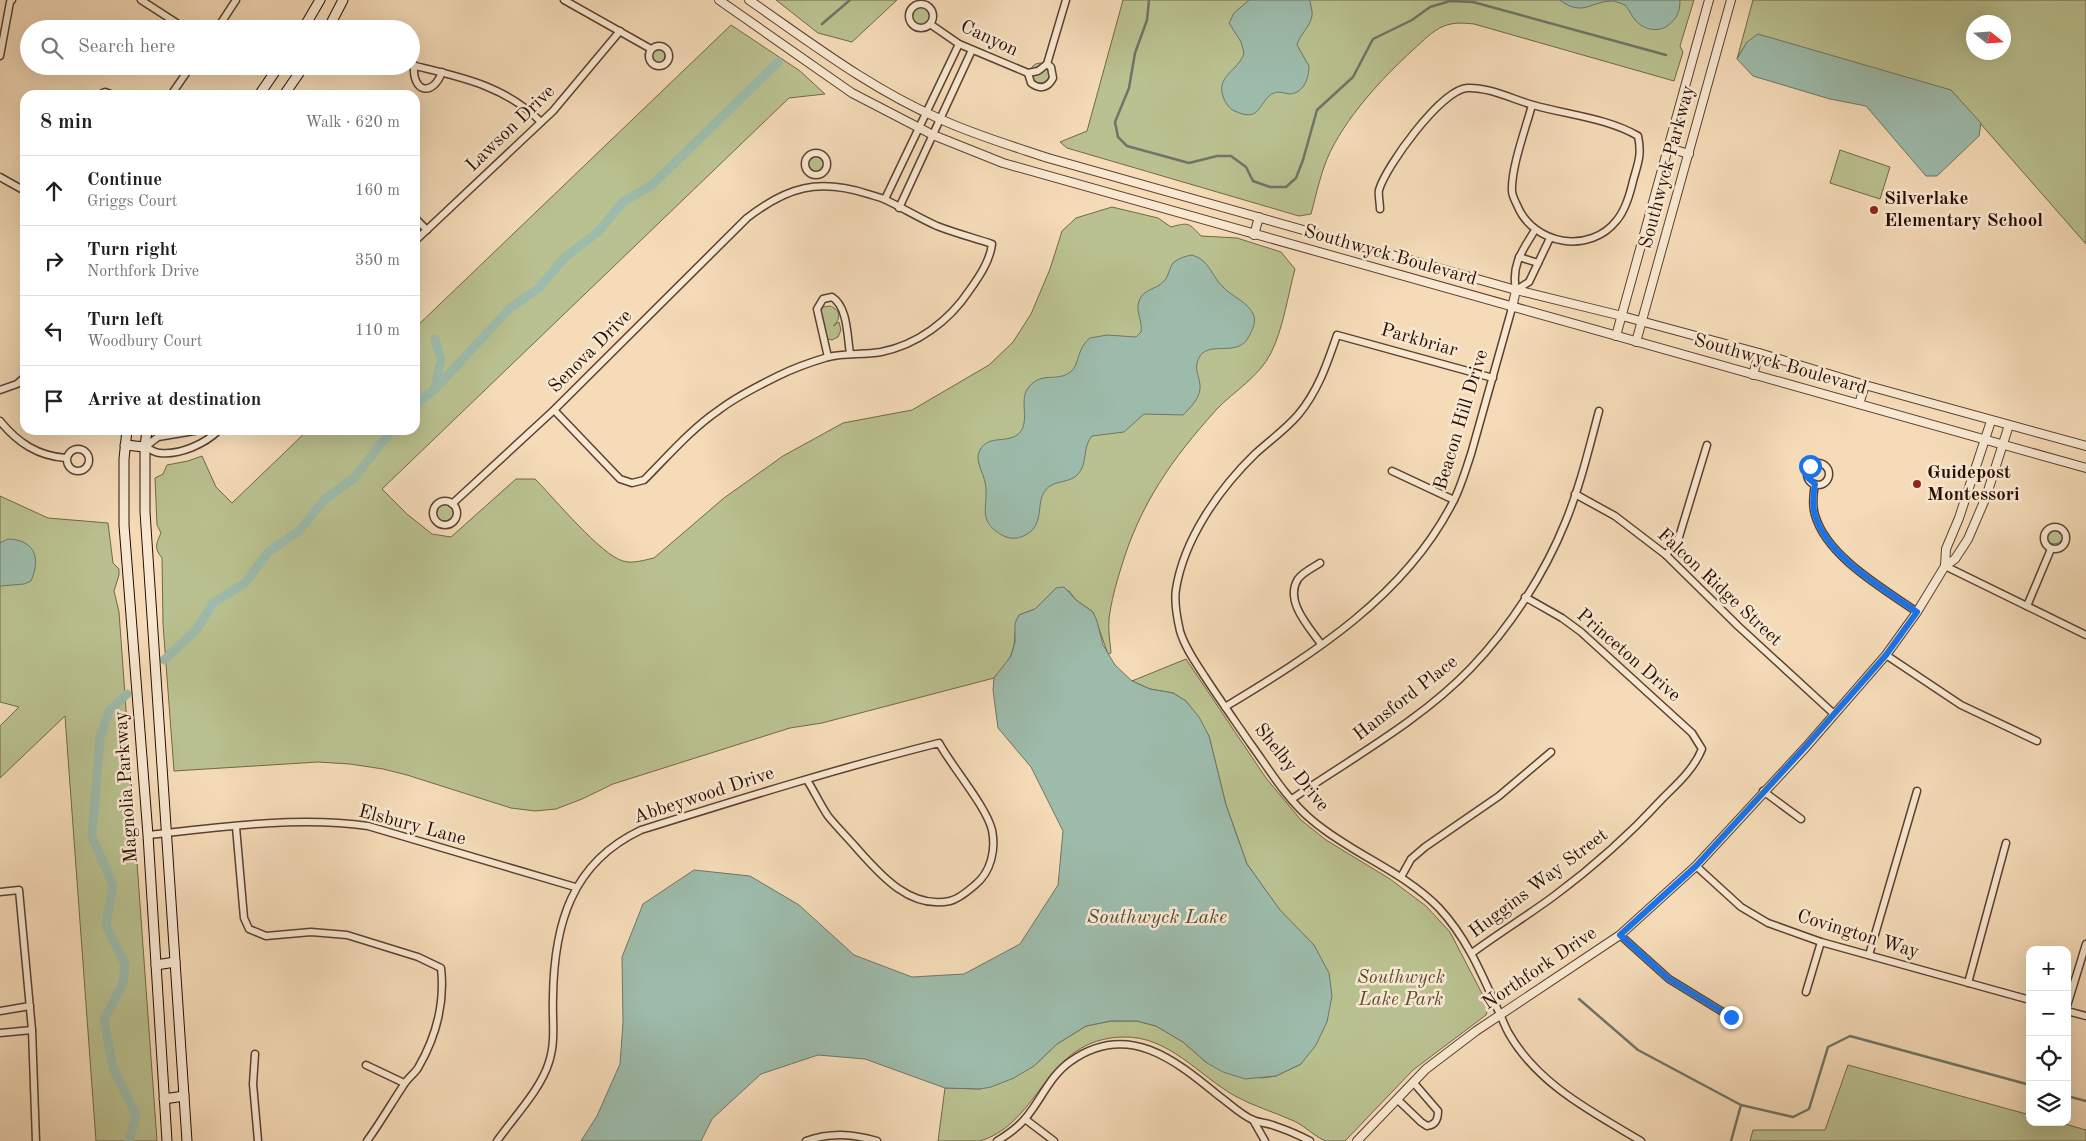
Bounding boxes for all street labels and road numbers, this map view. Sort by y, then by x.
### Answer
street label: Canyon [957,17,1021,61]
street label: Lawson Drive [463,82,559,176]
street label: Southwyck Parkway [1637,83,1699,251]
street label: Southwyck Boulevard [1301,222,1479,290]
street label: Senova Drive [546,307,636,397]
street label: Parkbriar [1378,321,1460,361]
street label: Southwyck Boulevard [1691,331,1869,399]
street label: Beacon Hill Drive [1432,347,1492,493]
street label: Falcon Ridge Street [1653,526,1785,650]
street label: Princeton Drive [1573,606,1683,706]
street label: Hansford Place [1350,653,1462,745]
street label: Magnolia Parkway [112,710,142,864]
street label: Shelby Drive [1250,721,1332,815]
street label: Abbeywood Drive [631,764,777,828]
street label: Elsbury Lane [356,803,468,849]
street label: Huggins Way Street [1466,826,1612,942]
street label: Covington Way [1795,907,1921,963]
street label: Northfork Drive [1479,924,1601,1014]

